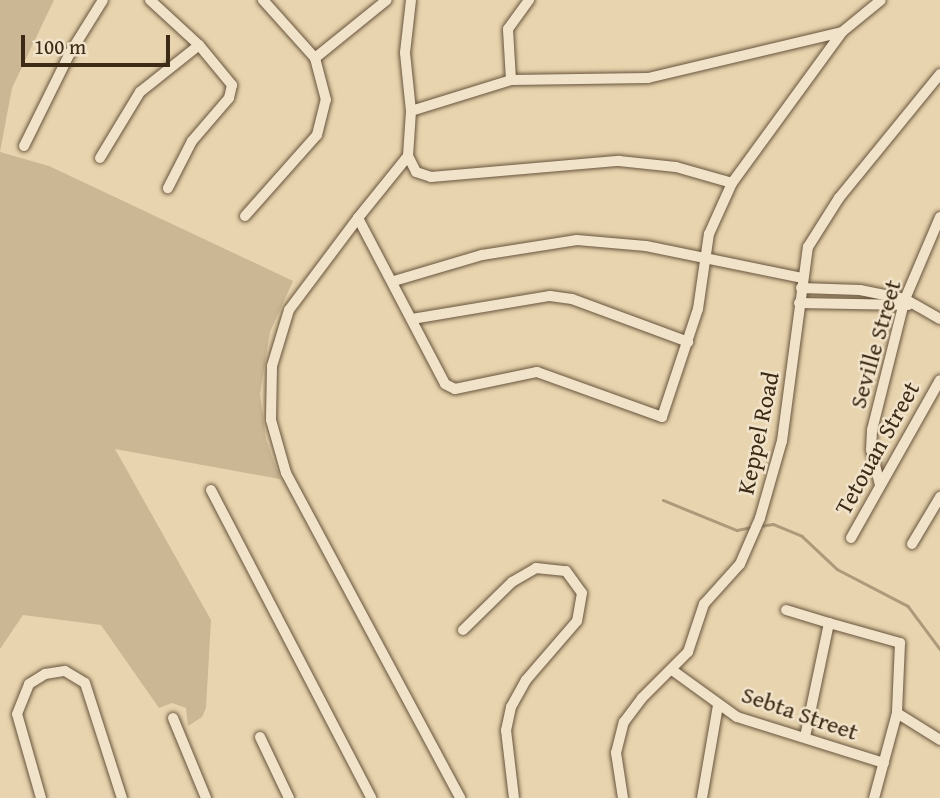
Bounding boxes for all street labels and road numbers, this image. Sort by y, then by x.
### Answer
street label: Seville Street [843,276,907,412]
street label: Keppel Road [731,369,785,497]
street label: Tetouan Street [828,376,926,520]
street label: Sebta Street [738,680,862,746]

